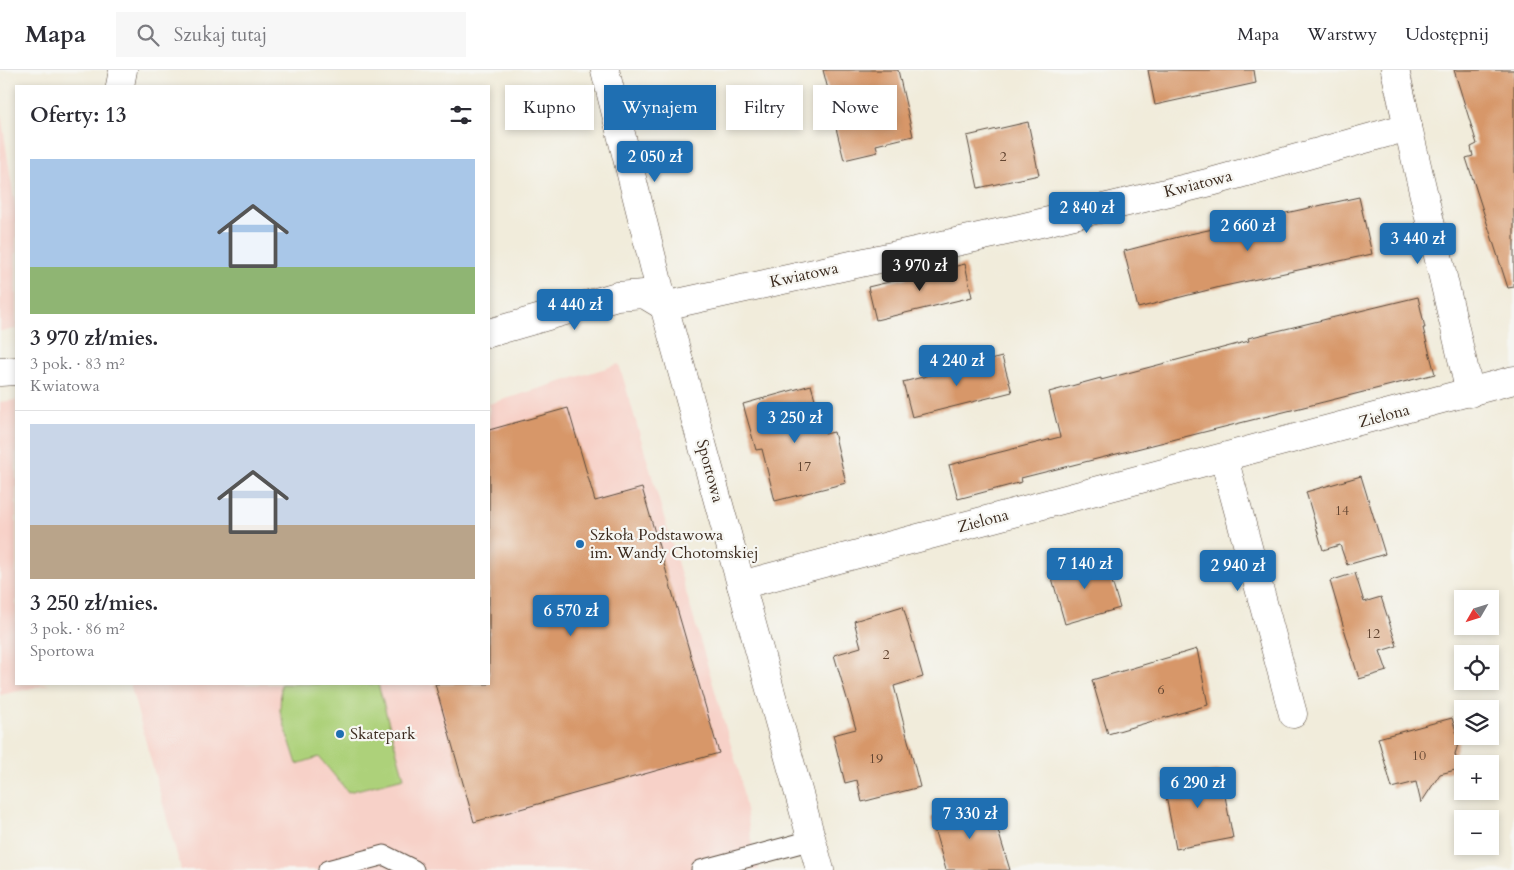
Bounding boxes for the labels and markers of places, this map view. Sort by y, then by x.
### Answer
pin: 2 050 zł [603,140,707,183]
pin: 2 840 zł [1035,191,1139,234]
pin: 2 660 zł [1196,210,1300,252]
pin: 3 440 zł [1366,222,1470,265]
pin: 3 970 zł [868,250,972,292]
pin: 4 440 zł [523,288,627,331]
pin: 4 240 zł [905,344,1009,387]
pin: 3 250 zł [743,402,847,444]
place label: Szkoła Podstawowa im. Wandy Chotomskiej [590,524,758,564]
marker: Szkoła Podstawowa im. Wandy Chotomskiej [574,538,586,550]
pin: 7 140 zł [1033,548,1137,590]
pin: 2 940 zł [1186,550,1290,592]
pin: 6 570 zł [519,594,623,637]
place label: Skatepark [350,723,416,745]
marker: Skatepark [334,728,346,740]
pin: 6 290 zł [1146,766,1250,809]
pin: 7 330 zł [918,798,1022,840]

